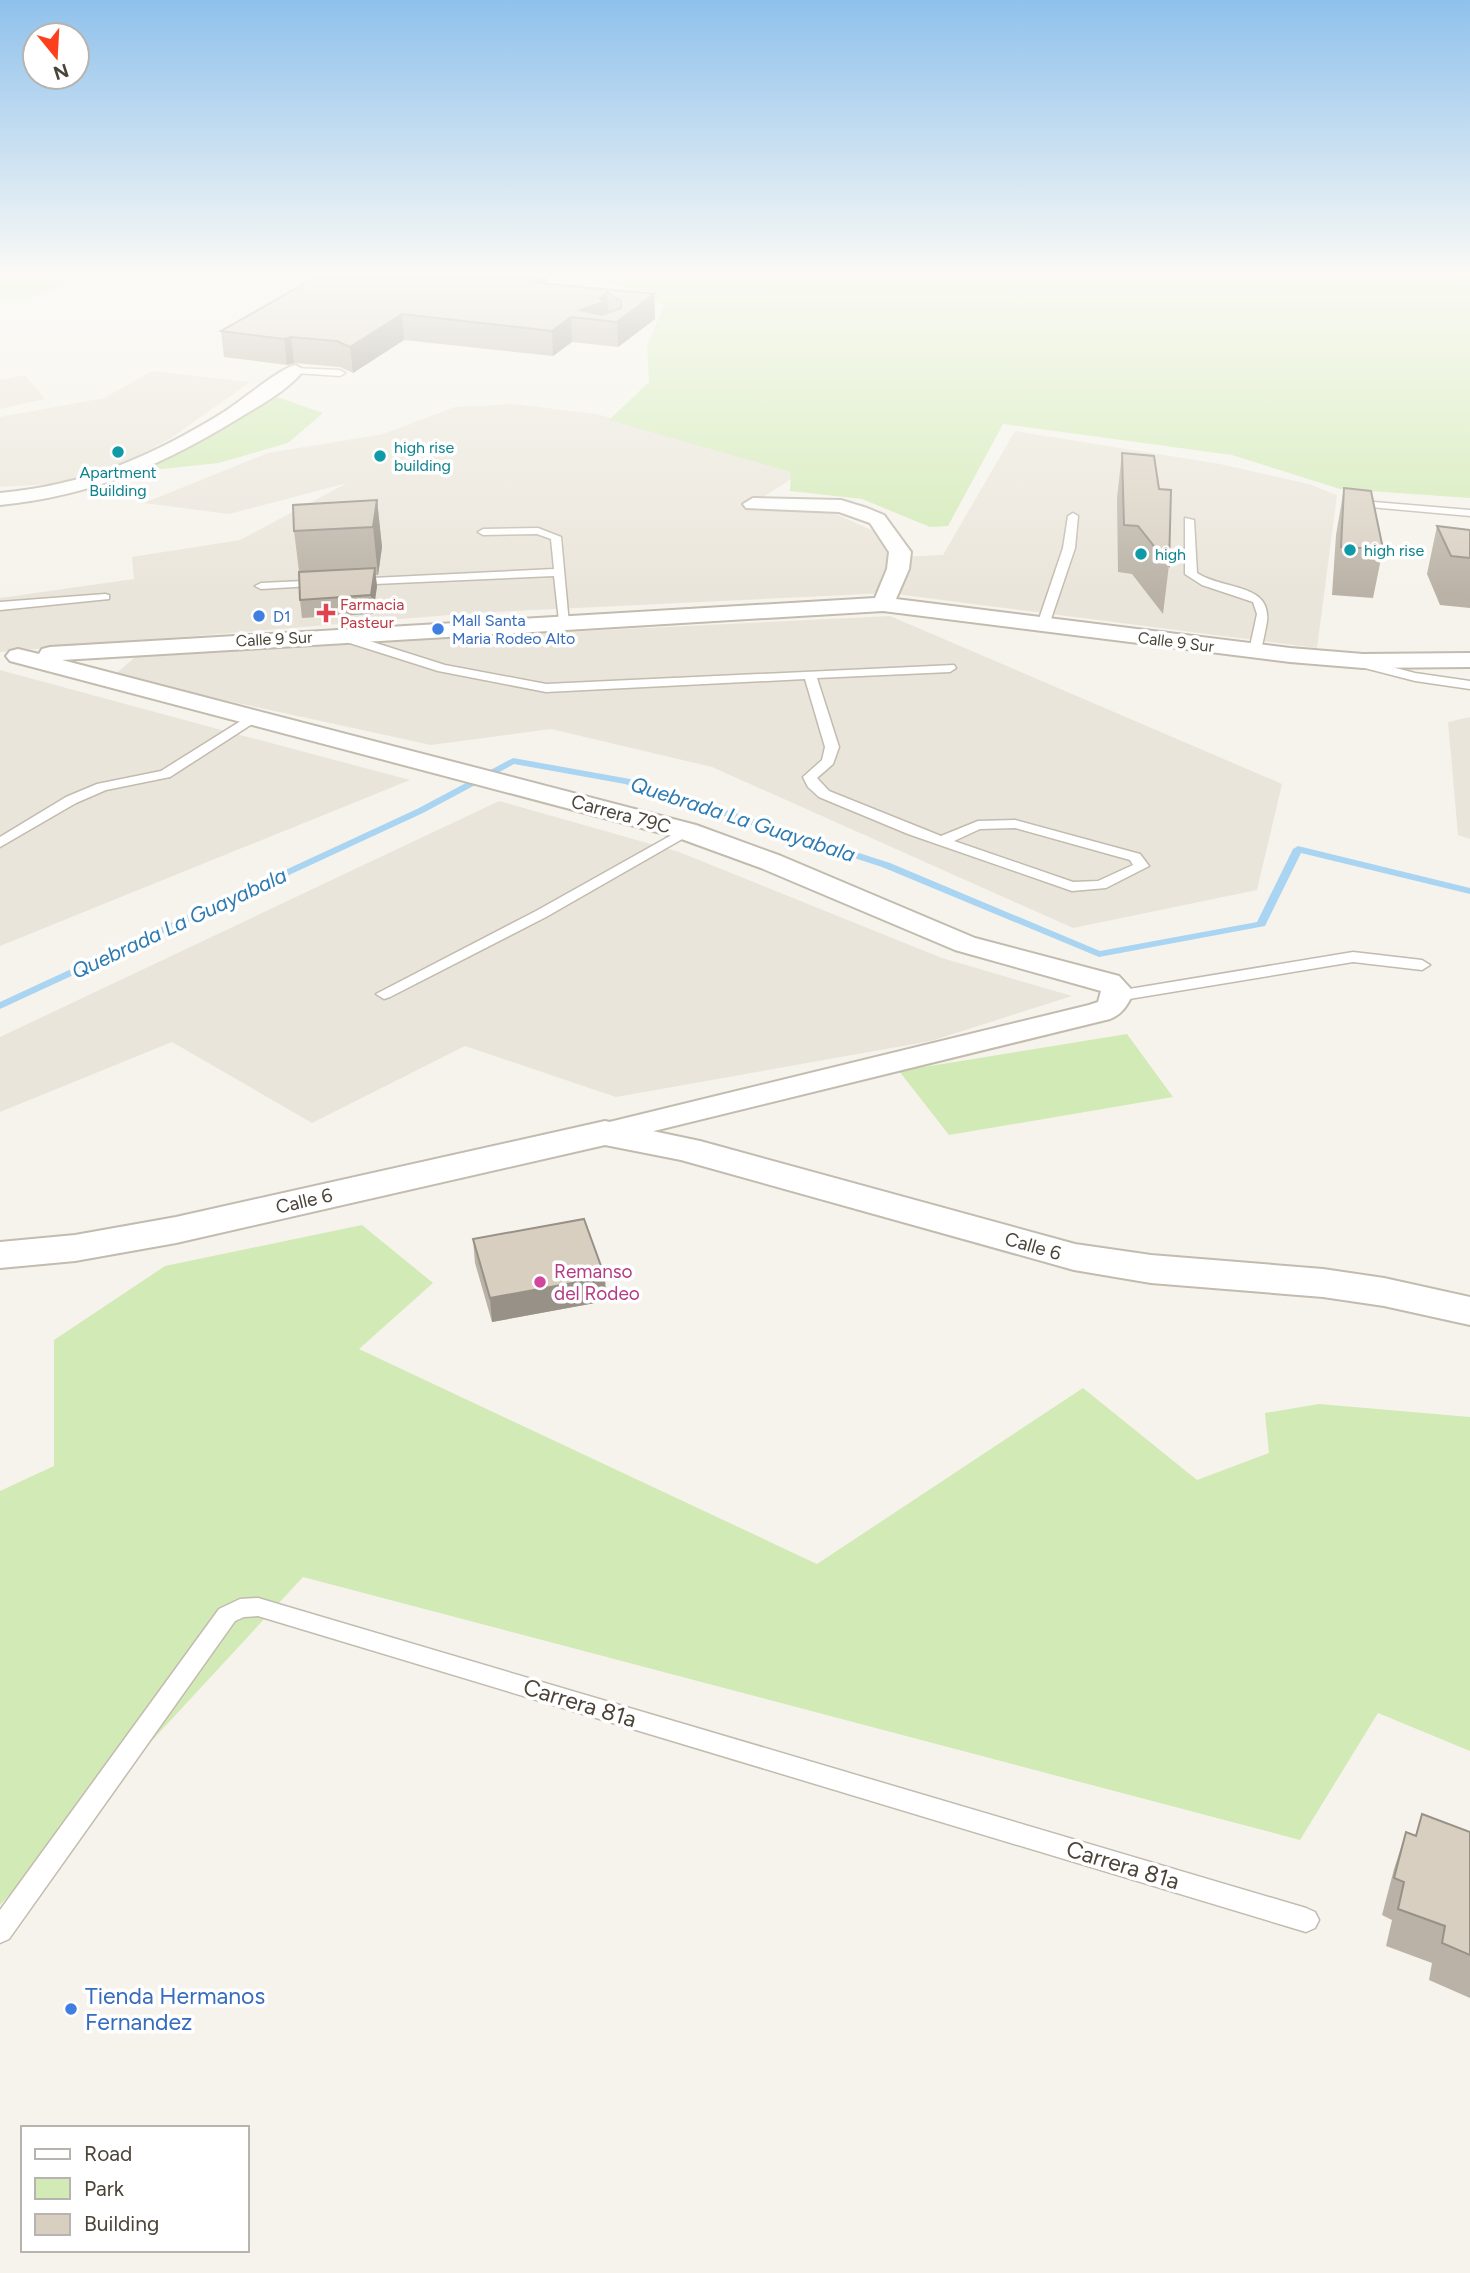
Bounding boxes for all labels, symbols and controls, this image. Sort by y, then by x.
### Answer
north arrow [21,21,91,91]
text: N [51,58,72,85]
place label: high rise building [394,438,454,475]
marker: Apartment Building [110,444,126,460]
marker: high rise building [372,448,388,464]
place label: Apartment Building [79,463,157,500]
place label: high rise [1364,541,1424,560]
marker: high rise [1342,542,1358,558]
place label: high [1155,545,1186,564]
marker: high [1133,546,1149,562]
place label: Farmacia Pasteur [340,595,404,632]
marker: Farmacia Pasteur [318,605,334,621]
place label: D1 [273,607,291,626]
marker: D1 [251,608,267,624]
place label: Mall Santa Maria Rodeo Alto [452,611,575,648]
marker: Mall Santa Maria Rodeo Alto [430,621,446,637]
street label: Calle 9 Sur [235,627,313,650]
street label: Calle 9 Sur [1137,628,1216,656]
water label: Quebrada La Guayabala [628,771,858,867]
street label: Carrera 79C [569,790,674,838]
water label: Quebrada La Guayabala [67,862,291,984]
street label: Calle 6 [273,1183,335,1219]
street label: Calle 6 [1002,1227,1064,1265]
place label: Remanso del Rodeo [554,1260,640,1305]
marker: Remanso del Rodeo [532,1274,548,1290]
street label: Carrera 81a [520,1673,640,1733]
street label: Carrera 81a [1063,1835,1183,1895]
place label: Tienda Hermanos Fernandez [85,1982,265,2036]
marker: Tienda Hermanos Fernandez [63,2001,79,2017]
legend [21,2126,248,2252]
text: Road [84,2141,132,2166]
text: Park [84,2176,125,2201]
text: Building [84,2211,159,2236]

